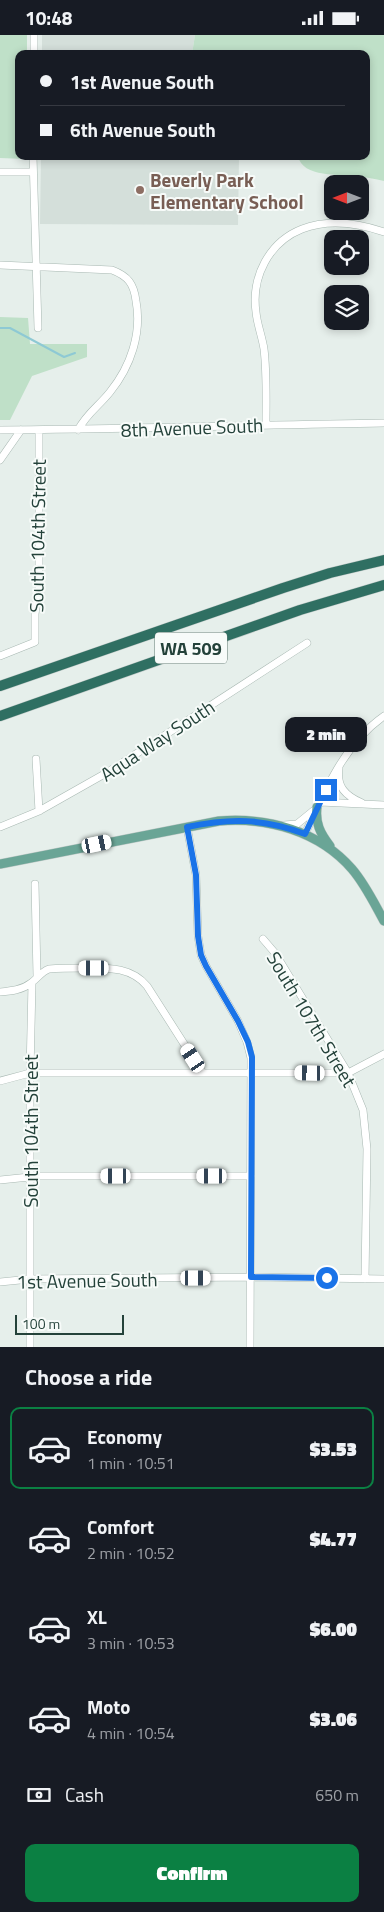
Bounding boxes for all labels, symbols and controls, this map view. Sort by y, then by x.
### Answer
text: 10:48 [25,3,72,32]
text: 1st Avenue South [70,67,214,96]
text: 6th Avenue South [70,115,216,144]
place label: Beverly Park Elementary School [150,165,304,216]
north arrow [324,175,369,220]
map controls [324,175,369,330]
marker: Beverly Park Elementary School [134,184,146,196]
button: locate [324,230,369,275]
button: layers [324,285,369,330]
street label: 8th Avenue South [120,410,264,444]
street label: South 104th Street [21,459,53,613]
road number: WA 509 [155,633,227,663]
street label: Aqua Way South [94,692,220,788]
callout: 2 min [285,717,367,753]
text: 2 min [306,722,346,746]
route end [315,779,337,801]
car [80,834,113,854]
street label: South 107th Street [260,946,364,1093]
car [79,961,109,976]
car [178,1041,207,1075]
street label: South 104th Street [16,1054,45,1208]
car [294,1065,325,1081]
car [101,1169,131,1184]
car [197,1169,227,1184]
street label: 1st Avenue South [16,1264,158,1296]
route start [316,1267,338,1289]
car [181,1271,211,1286]
scale bar [15,1312,124,1335]
text: 100 m [22,1313,60,1334]
text: Choose a ride [25,1360,152,1394]
text: Economy [87,1422,162,1451]
icon: car [27,1426,72,1471]
text: $3.53 [310,1434,357,1463]
text: 1 min · 10:51 [87,1451,175,1475]
text: Comfort [87,1512,154,1541]
icon: car [27,1516,72,1561]
text: $4.77 [310,1524,357,1553]
text: 2 min · 10:52 [87,1541,175,1565]
text: XL [87,1602,107,1631]
icon: car [27,1606,72,1651]
text: $6.00 [310,1614,357,1643]
text: 3 min · 10:53 [87,1631,175,1655]
text: Moto [87,1692,130,1721]
icon: car [27,1696,72,1741]
text: $3.06 [310,1704,357,1733]
text: 4 min · 10:54 [87,1721,175,1745]
text: Cash [65,1780,104,1809]
icon: cash [25,1781,53,1809]
text: 650 m [315,1783,359,1807]
button: Confirm [25,1844,359,1902]

